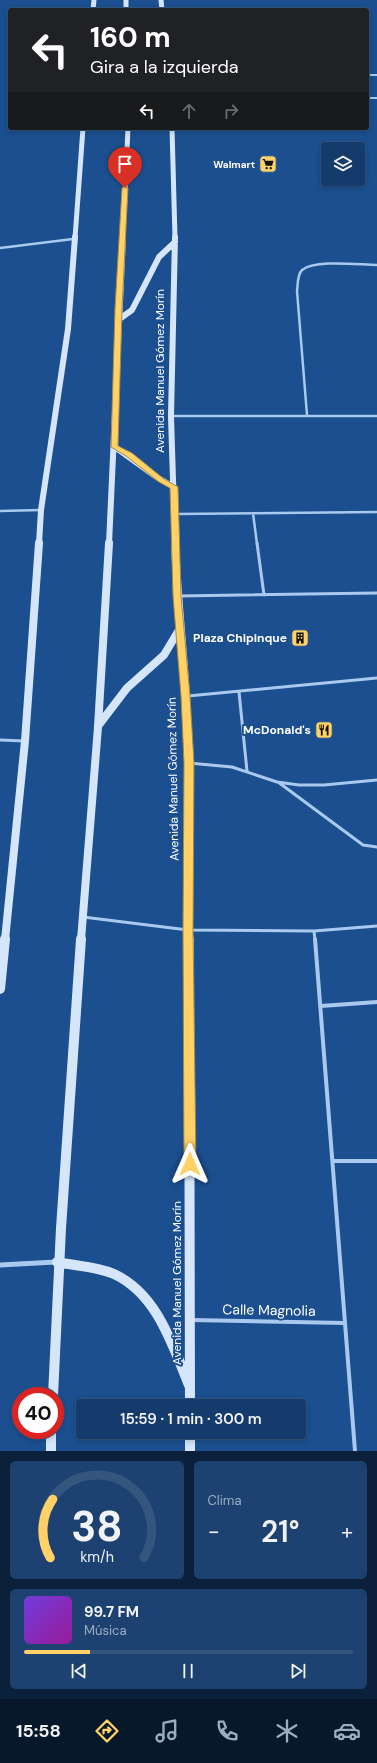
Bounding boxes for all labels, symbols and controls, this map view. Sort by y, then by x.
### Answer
text: 160 m [90,19,171,56]
icon: left [24,24,76,76]
text: Gira a la izquierda [90,55,238,79]
icon: left [136,100,158,122]
icon: ahead [178,100,200,122]
icon: right [220,100,242,122]
map controls [321,142,365,186]
button: layers [321,142,365,186]
pin [108,147,142,188]
icon: arrive [114,153,136,175]
supermarket icon: Walmart [258,154,278,174]
place label: Walmart [213,158,255,171]
street label: Avenida Manuel Gómez Morín [152,289,168,453]
building icon: Plaza Chipinque [290,628,310,648]
place label: Plaza Chipinque [193,630,287,646]
street label: Avenida Manuel Gómez Morín [164,697,182,861]
restaurant icon: McDonald's [314,720,334,740]
place label: McDonald's [243,722,311,738]
position arrow [169,1143,211,1185]
street label: Avenida Manuel Gómez Morín [169,1201,185,1365]
street label: Calle Magnolia [222,1300,316,1320]
speed limit sign: 40 [12,1387,64,1439]
text: 15:59 · 1 min · 300 m [120,1409,262,1429]
text: Clima [208,1492,242,1509]
text: 38 [71,1500,122,1554]
text: 21° [261,1512,299,1551]
text: − [208,1517,220,1546]
text: + [341,1517,353,1546]
text: km/h [80,1548,114,1566]
text: 99.7 FM [84,1602,139,1622]
text: Música [84,1622,127,1639]
icon: previous [68,1660,90,1682]
icon: pause [177,1660,199,1682]
icon: next [287,1660,309,1682]
icon: directions [93,1717,121,1745]
icon: music [153,1717,181,1745]
icon: phone [213,1717,241,1745]
icon: climate [273,1717,301,1745]
icon: car [333,1717,361,1745]
text: 15:58 [16,1719,61,1743]

